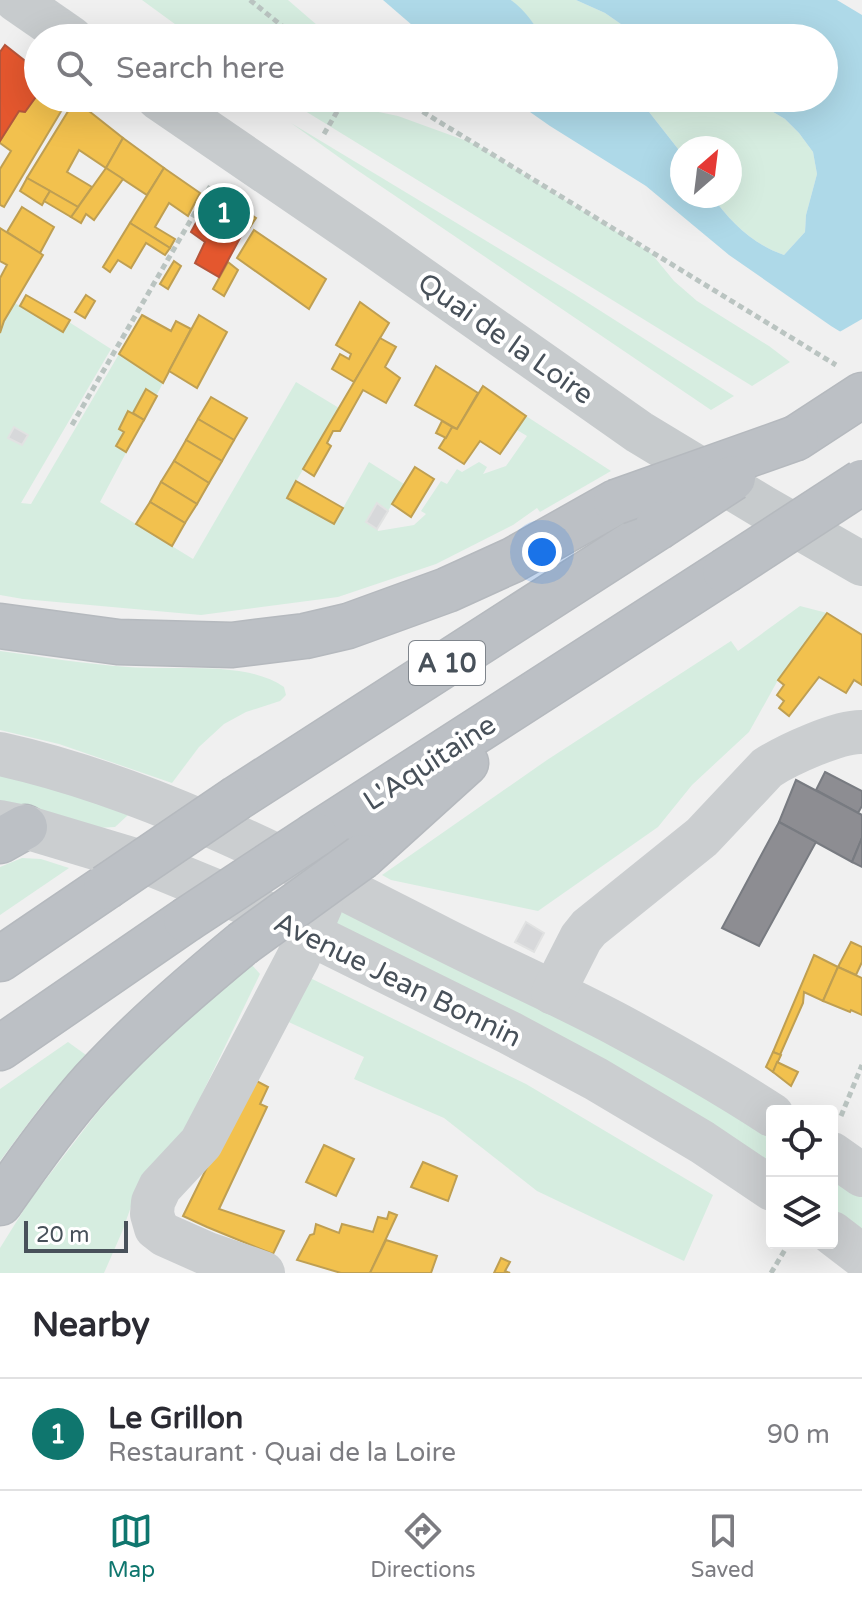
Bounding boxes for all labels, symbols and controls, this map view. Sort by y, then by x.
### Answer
search box [24,24,838,112]
icon: search [52,46,96,90]
text: Search here [116,50,285,87]
north arrow [670,136,742,208]
pin: 1 [198,183,250,243]
street label: Quai de la Loire [411,266,600,412]
your location [522,532,562,572]
road number: A 10 [409,641,485,685]
street label: L'Aquitaine [357,707,502,818]
street label: Avenue Jean Bonnin [268,905,527,1055]
map controls [766,1105,838,1249]
button: locate [766,1105,838,1177]
button: layers [766,1177,838,1249]
scale bar [24,1217,128,1253]
text: 20 m [36,1222,90,1248]
text: Nearby [32,1305,150,1346]
text: Le Grillon [108,1400,243,1437]
text: 1 [50,1419,66,1450]
text: 90 m [767,1419,830,1450]
text: Restaurant · Quai de la Loire [108,1437,456,1468]
tab: Map [108,1509,155,1583]
tab: Directions [370,1509,476,1583]
tab: Saved [691,1509,754,1583]

